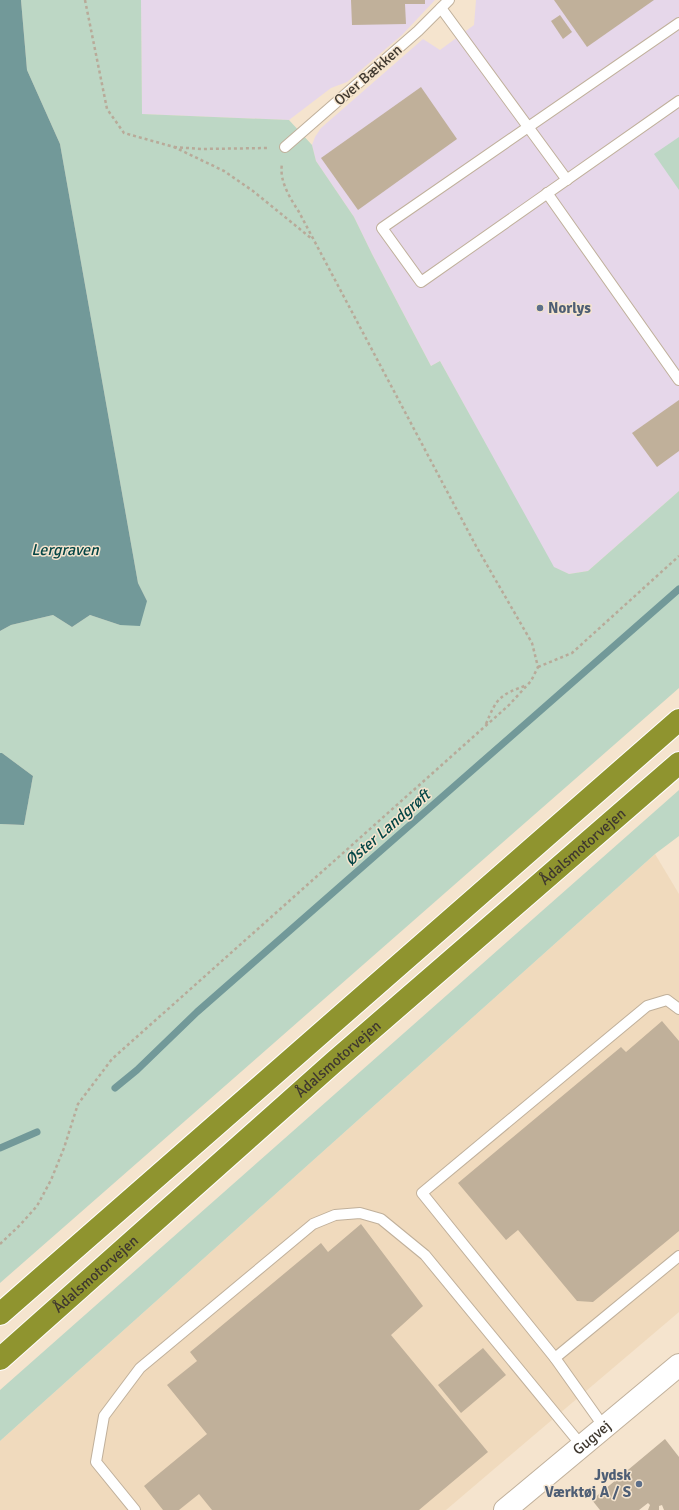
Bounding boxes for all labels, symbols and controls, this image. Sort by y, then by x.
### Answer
street label: Over Bækken [330,41,406,109]
place label: Norlys [548,299,591,317]
marker: Norlys [535,303,545,313]
water label: Lergraven [31,540,100,560]
water label: Øster Landgrøft [341,784,436,870]
street label: Ådalsmotorvejen [536,804,629,889]
street label: Ådalsmotorvejen [291,1016,385,1101]
street label: Ådalsmotorvejen [49,1231,142,1317]
street label: Gugvej [569,1417,615,1459]
place label: Jydsk Værktøj A / S [545,1466,631,1501]
marker: Jydsk Værktøj A / S [634,1479,644,1489]

